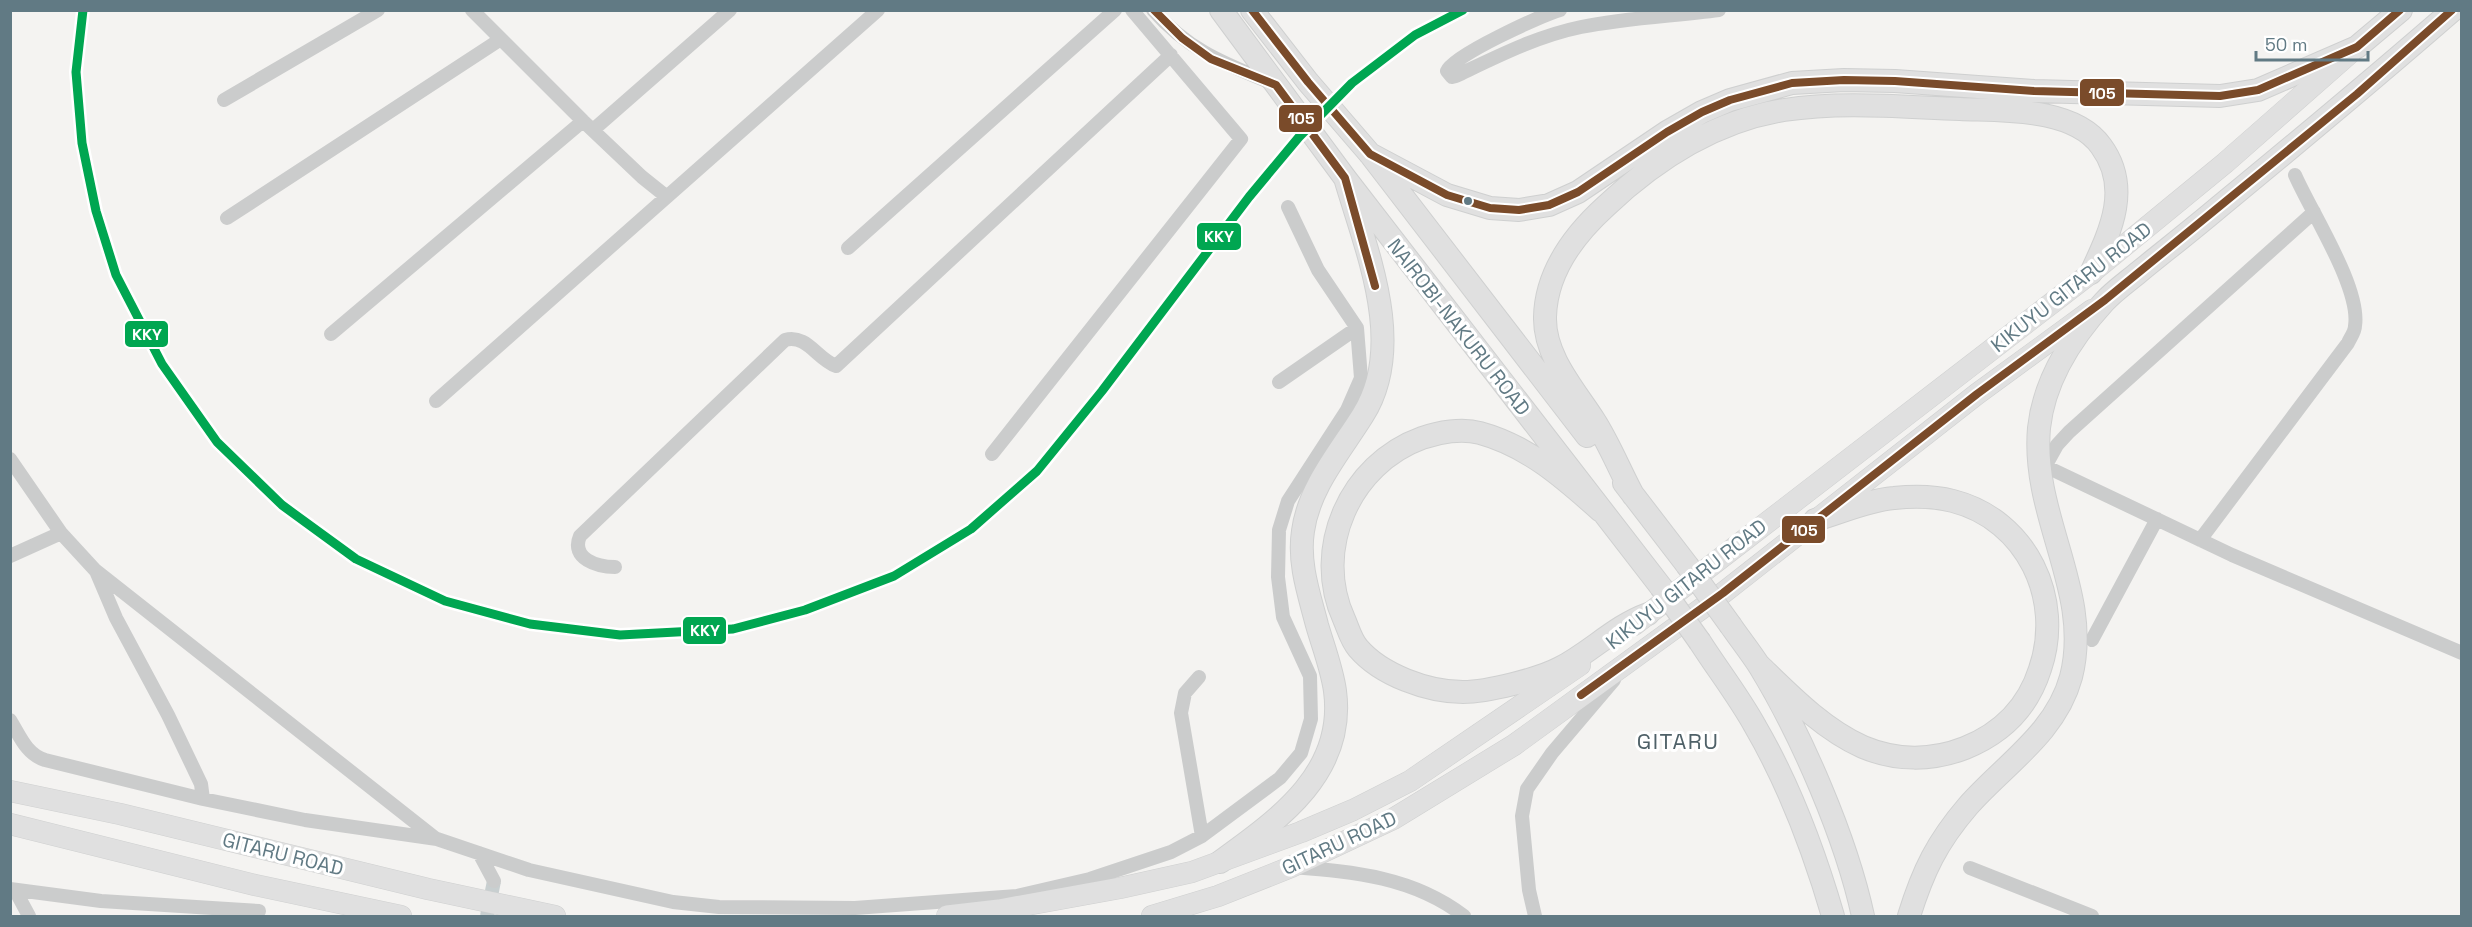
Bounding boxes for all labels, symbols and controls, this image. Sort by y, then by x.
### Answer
scale bar [2256,24,2368,62]
text: 50 m [2265,33,2307,56]
line badge: 105 [2079,78,2125,107]
text: 105 [2088,83,2116,104]
line badge: 105 [1278,104,1323,133]
text: 105 [1287,108,1315,129]
unlabelled marker [1462,195,1474,207]
street label: KIKUYU GITARU ROAD [1985,216,2157,358]
line badge: KKY [1196,222,1242,251]
text: KKY [1204,226,1234,247]
street label: NAIROBI-NAKURU ROAD [1382,233,1536,421]
line badge: KKY [124,320,169,348]
text: KKY [132,324,162,345]
street label: KIKUYU GITARU ROAD [1600,513,1772,655]
line badge: 105 [1781,515,1826,544]
text: 105 [1790,520,1818,541]
line badge: KKY [682,616,727,645]
text: KKY [690,620,720,641]
district label: GITARU [1637,727,1719,755]
street label: GITARU ROAD [1277,805,1401,881]
street label: GITARU ROAD [220,826,346,882]

